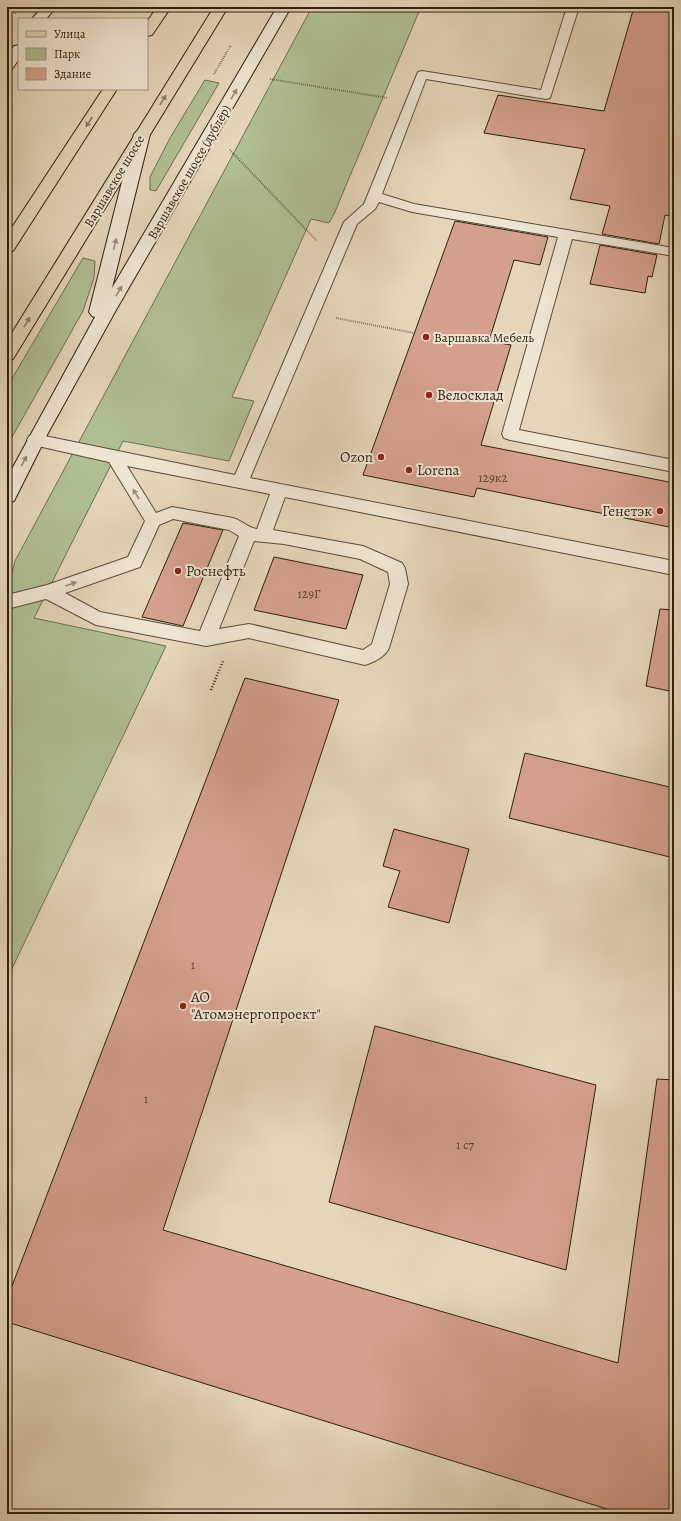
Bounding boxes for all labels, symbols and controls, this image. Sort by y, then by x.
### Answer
legend [18,18,148,90]
text: Улица [54,26,86,42]
text: Парк [54,46,80,62]
text: Здание [54,66,91,82]
one-way arrow [231,88,238,100]
one-way arrow [159,95,167,106]
street label: Варшавское шоссе (дублёр) [143,102,235,242]
one-way arrow [85,117,93,127]
street label: Варшавское шоссе [80,132,148,230]
one-way arrow [112,238,118,250]
one-way arrow [115,286,123,296]
one-way arrow [24,316,31,328]
place label: Варшавка Мебель [434,329,534,346]
marker: Варшавка Мебель [421,332,431,342]
place label: Велосклад [437,385,504,405]
marker: Велосклад [424,390,434,400]
place label: Ozon [340,447,373,467]
marker: Ozon [376,452,386,462]
one-way arrow [21,455,28,466]
place label: Lorena [417,460,460,480]
marker: Lorena [404,465,414,475]
house number: 129к2 [478,469,508,486]
one-way arrow [133,488,140,500]
place label: Генетэк [602,501,652,521]
marker: Генетэк [655,506,665,516]
place label: Роснефть [186,561,246,581]
marker: Роснефть [173,566,183,576]
one-way arrow [66,580,78,586]
house number: 129Г [298,585,321,602]
house number: 1 [191,956,196,973]
place label: АО "Атомэнергопроект" [190,987,321,1024]
marker: АО "Атомэнергопроект" [178,1001,188,1011]
house number: 1 [144,1090,149,1107]
house number: 1 с7 [456,1136,475,1153]

